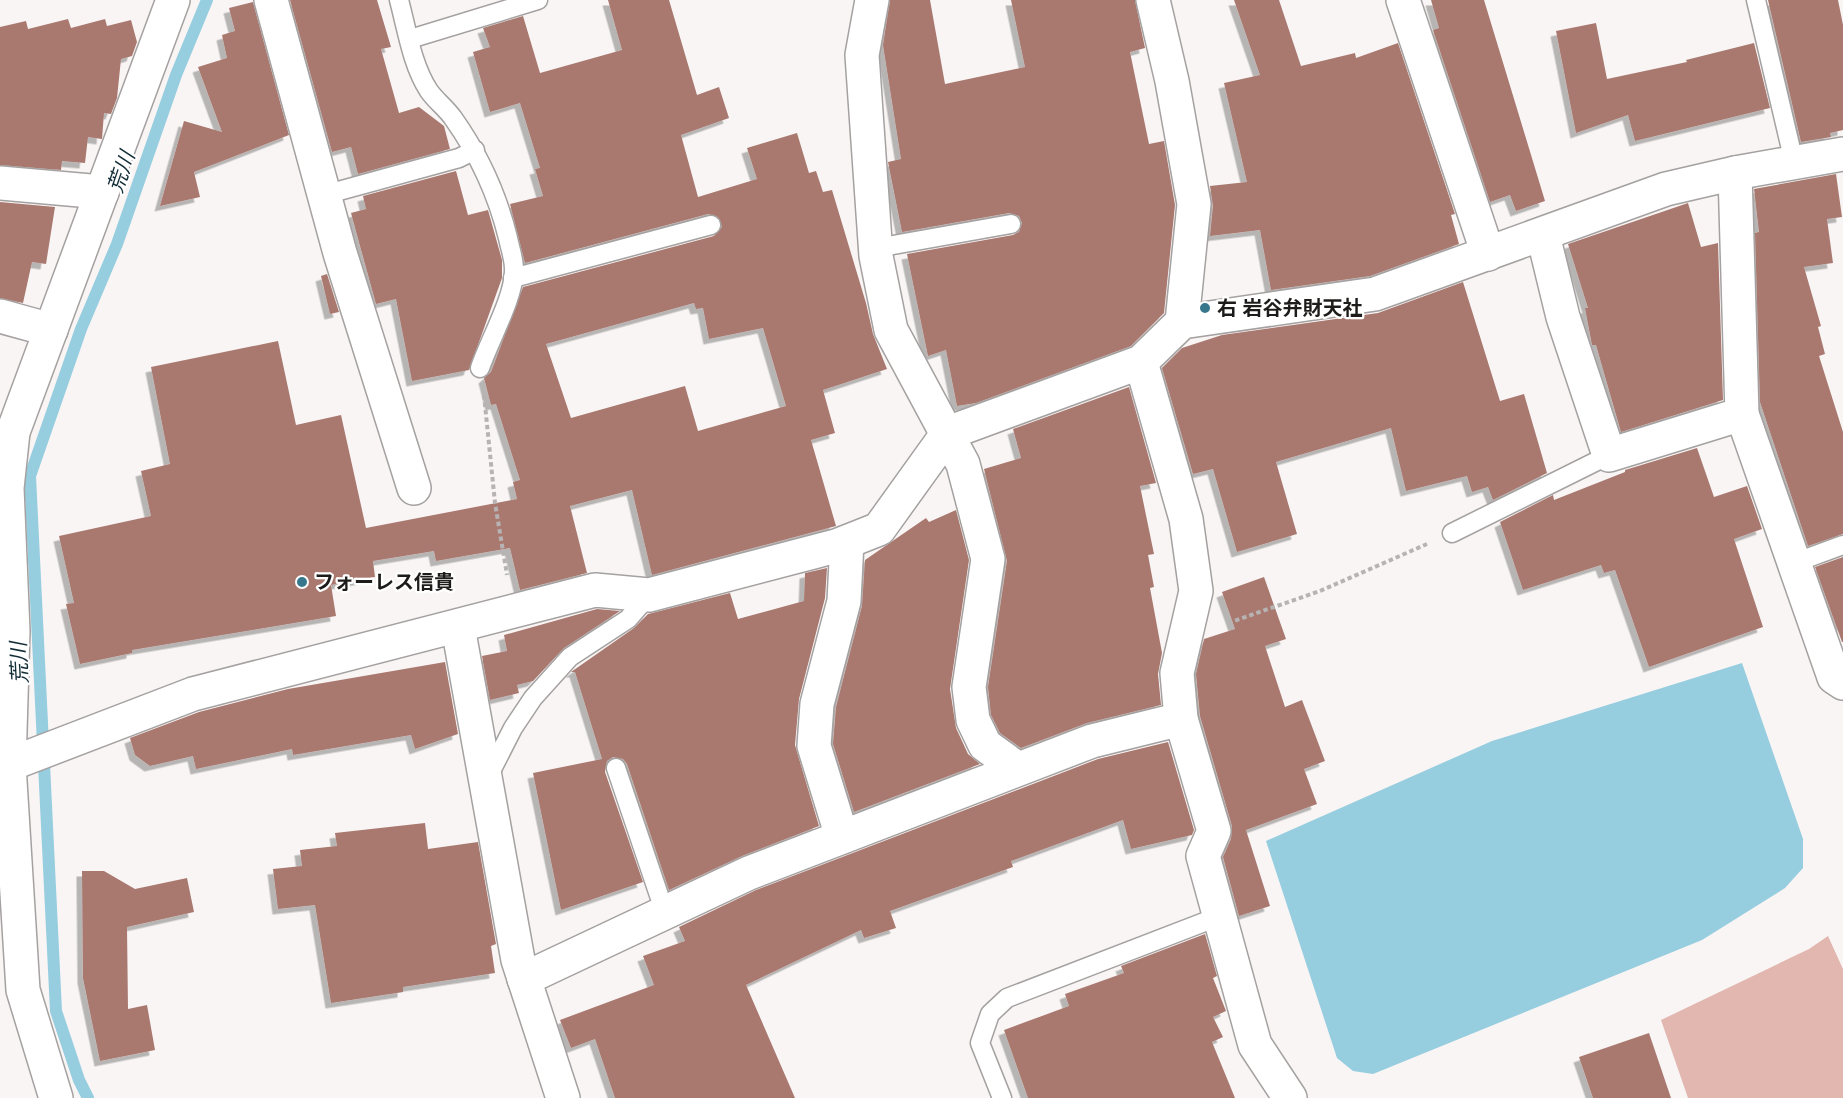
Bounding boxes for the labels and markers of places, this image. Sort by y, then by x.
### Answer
place label: 右 岩谷弁財天社 [1217,297,1363,319]
marker: 右 岩谷弁財天社 [1198,301,1212,315]
place label: フォーレス信貴 [314,571,454,593]
marker: フォーレス信貴 [295,575,309,589]

